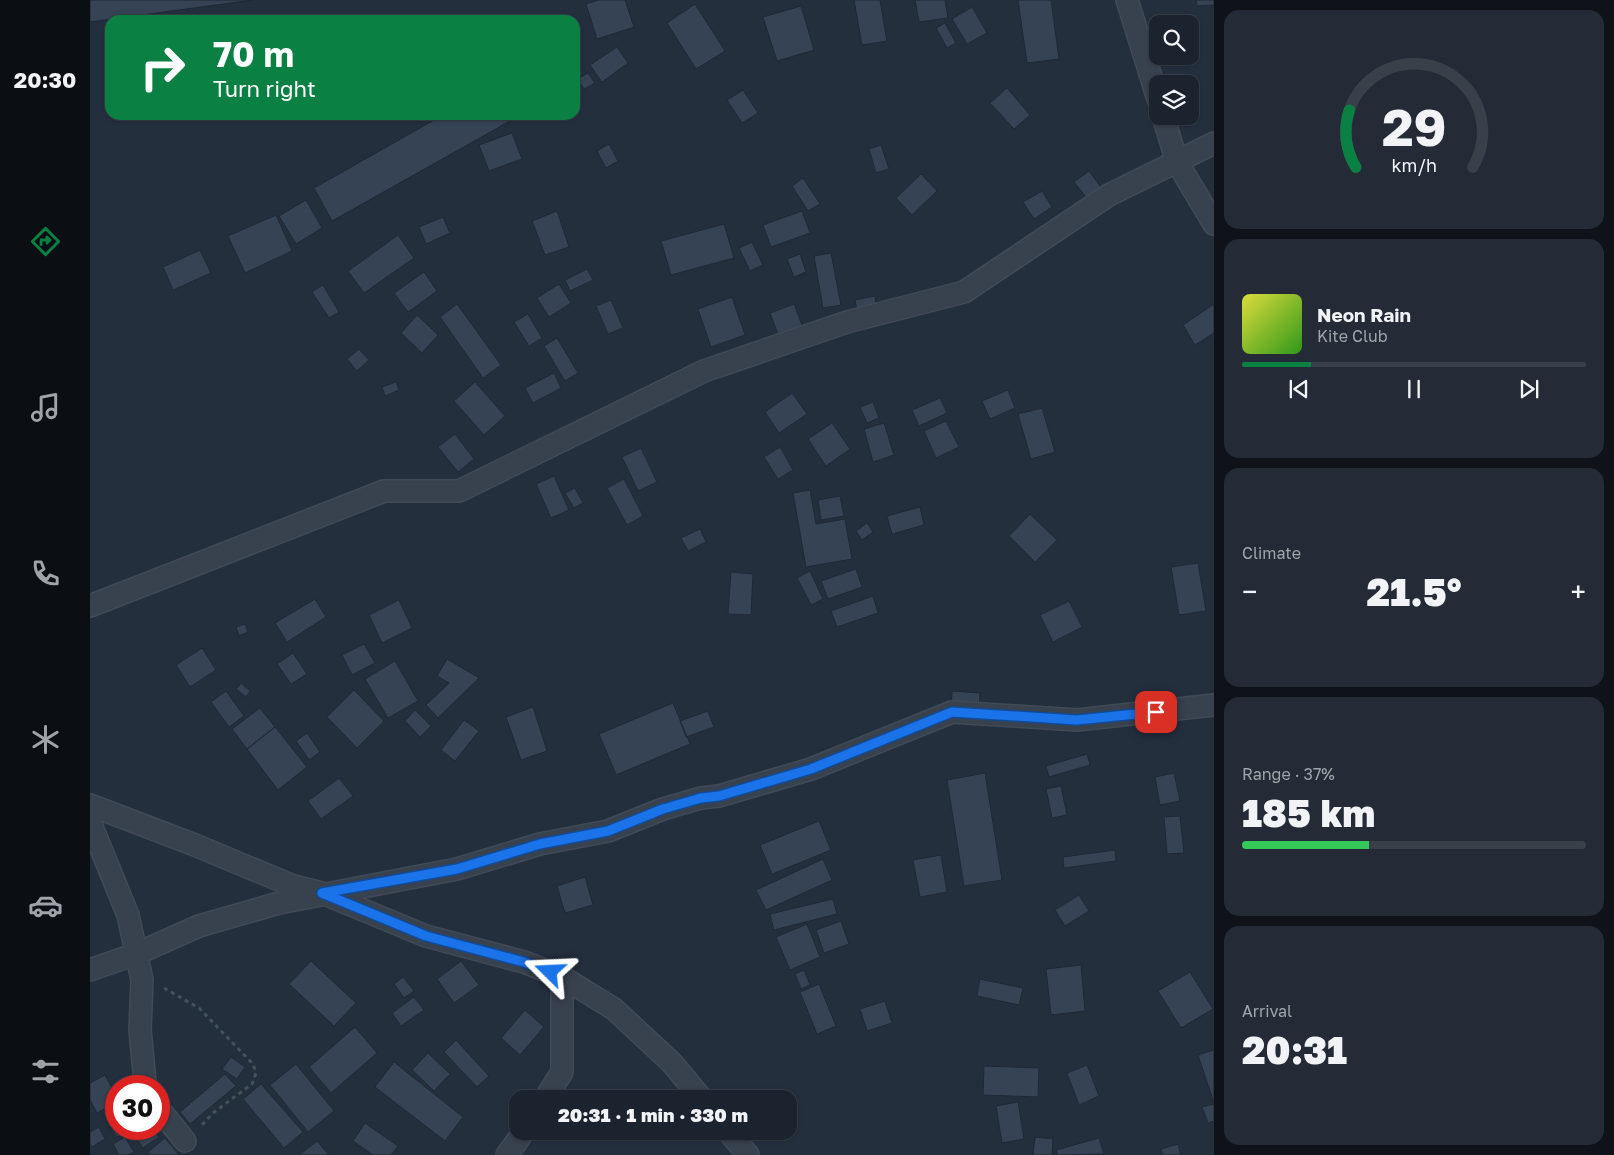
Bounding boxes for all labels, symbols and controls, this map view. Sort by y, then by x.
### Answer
map controls [1149,15,1199,125]
button: search [1149,15,1199,65]
text: 70 m [213,33,294,75]
icon: right [130,35,195,100]
text: 20:30 [14,66,76,93]
text: Turn right [213,75,316,102]
button: layers [1149,75,1199,125]
text: 29 [1382,95,1446,157]
text: km/h [1391,154,1437,176]
icon: directions [28,224,63,259]
text: Neon Rain [1317,303,1411,326]
text: Kite Club [1317,326,1388,346]
icon: previous [1285,375,1313,403]
icon: pause [1400,375,1428,403]
icon: next [1515,375,1543,403]
icon: music [28,390,63,425]
text: Climate [1242,543,1301,563]
icon: phone [28,556,63,591]
text: 21.5° [1367,569,1461,614]
text: − [1242,575,1257,608]
text: + [1571,575,1586,608]
pin [1135,691,1177,733]
icon: arrive [1142,698,1170,726]
icon: climate [28,722,63,757]
text: Range · 37% [1242,764,1335,784]
text: 185 km [1242,790,1375,835]
icon: car [28,888,63,923]
position arrow [523,945,575,997]
text: Arrival [1242,1001,1292,1021]
text: 20:31 [1242,1027,1347,1072]
icon: filters [28,1054,63,1089]
speed limit sign: 30 [105,1075,170,1140]
text: 20:31 · 1 min · 330 m [558,1103,748,1126]

